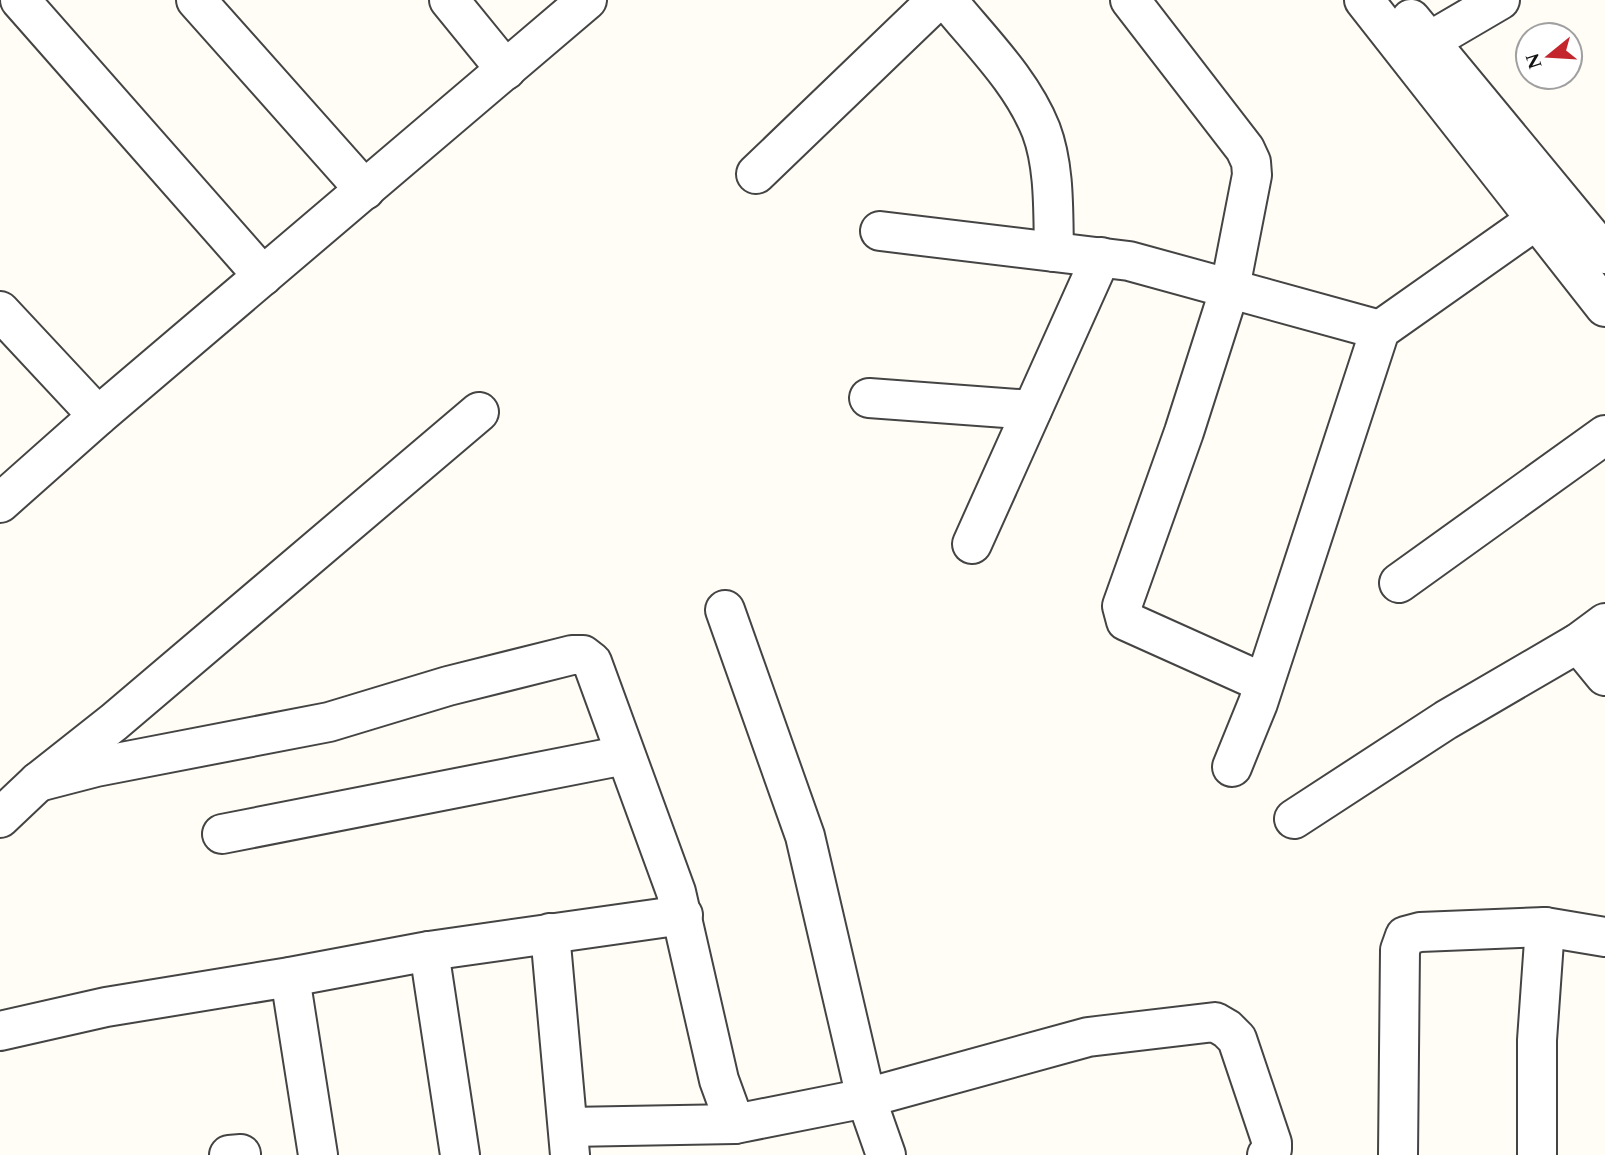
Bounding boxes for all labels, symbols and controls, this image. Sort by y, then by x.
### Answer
north arrow [1514,21,1584,91]
text: N [1518,49,1550,73]

